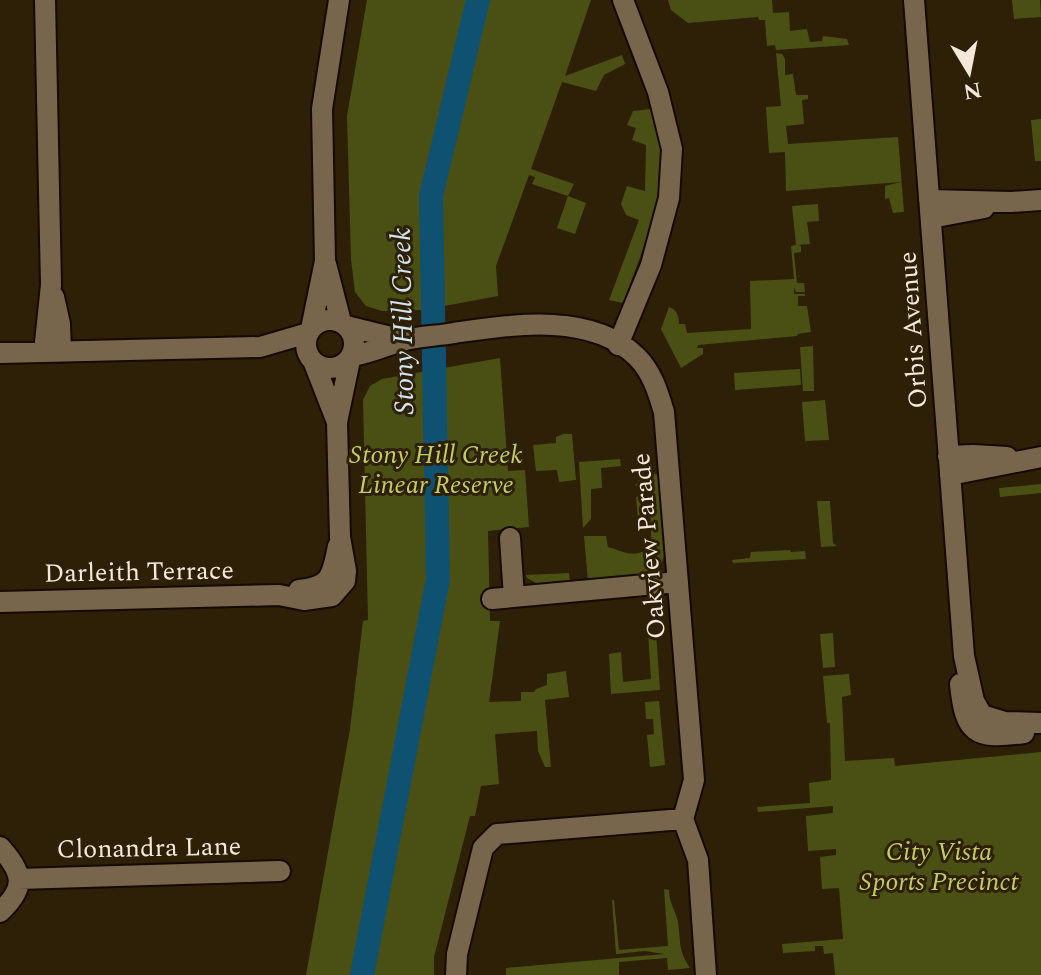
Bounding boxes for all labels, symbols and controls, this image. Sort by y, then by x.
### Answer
north arrow [929,32,1009,112]
text: N [960,72,984,108]
water label: Stony Hill Creek [380,227,426,415]
street label: Orbis Avenue [888,250,938,410]
park label: Stony Hill Creek Linear Reserve [349,435,523,505]
street label: Oakview Parade [621,451,677,641]
street label: Darleith Terrace [44,550,234,594]
street label: Clonandra Lane [56,826,242,870]
park label: City Vista Sports Precinct [860,832,1019,902]

